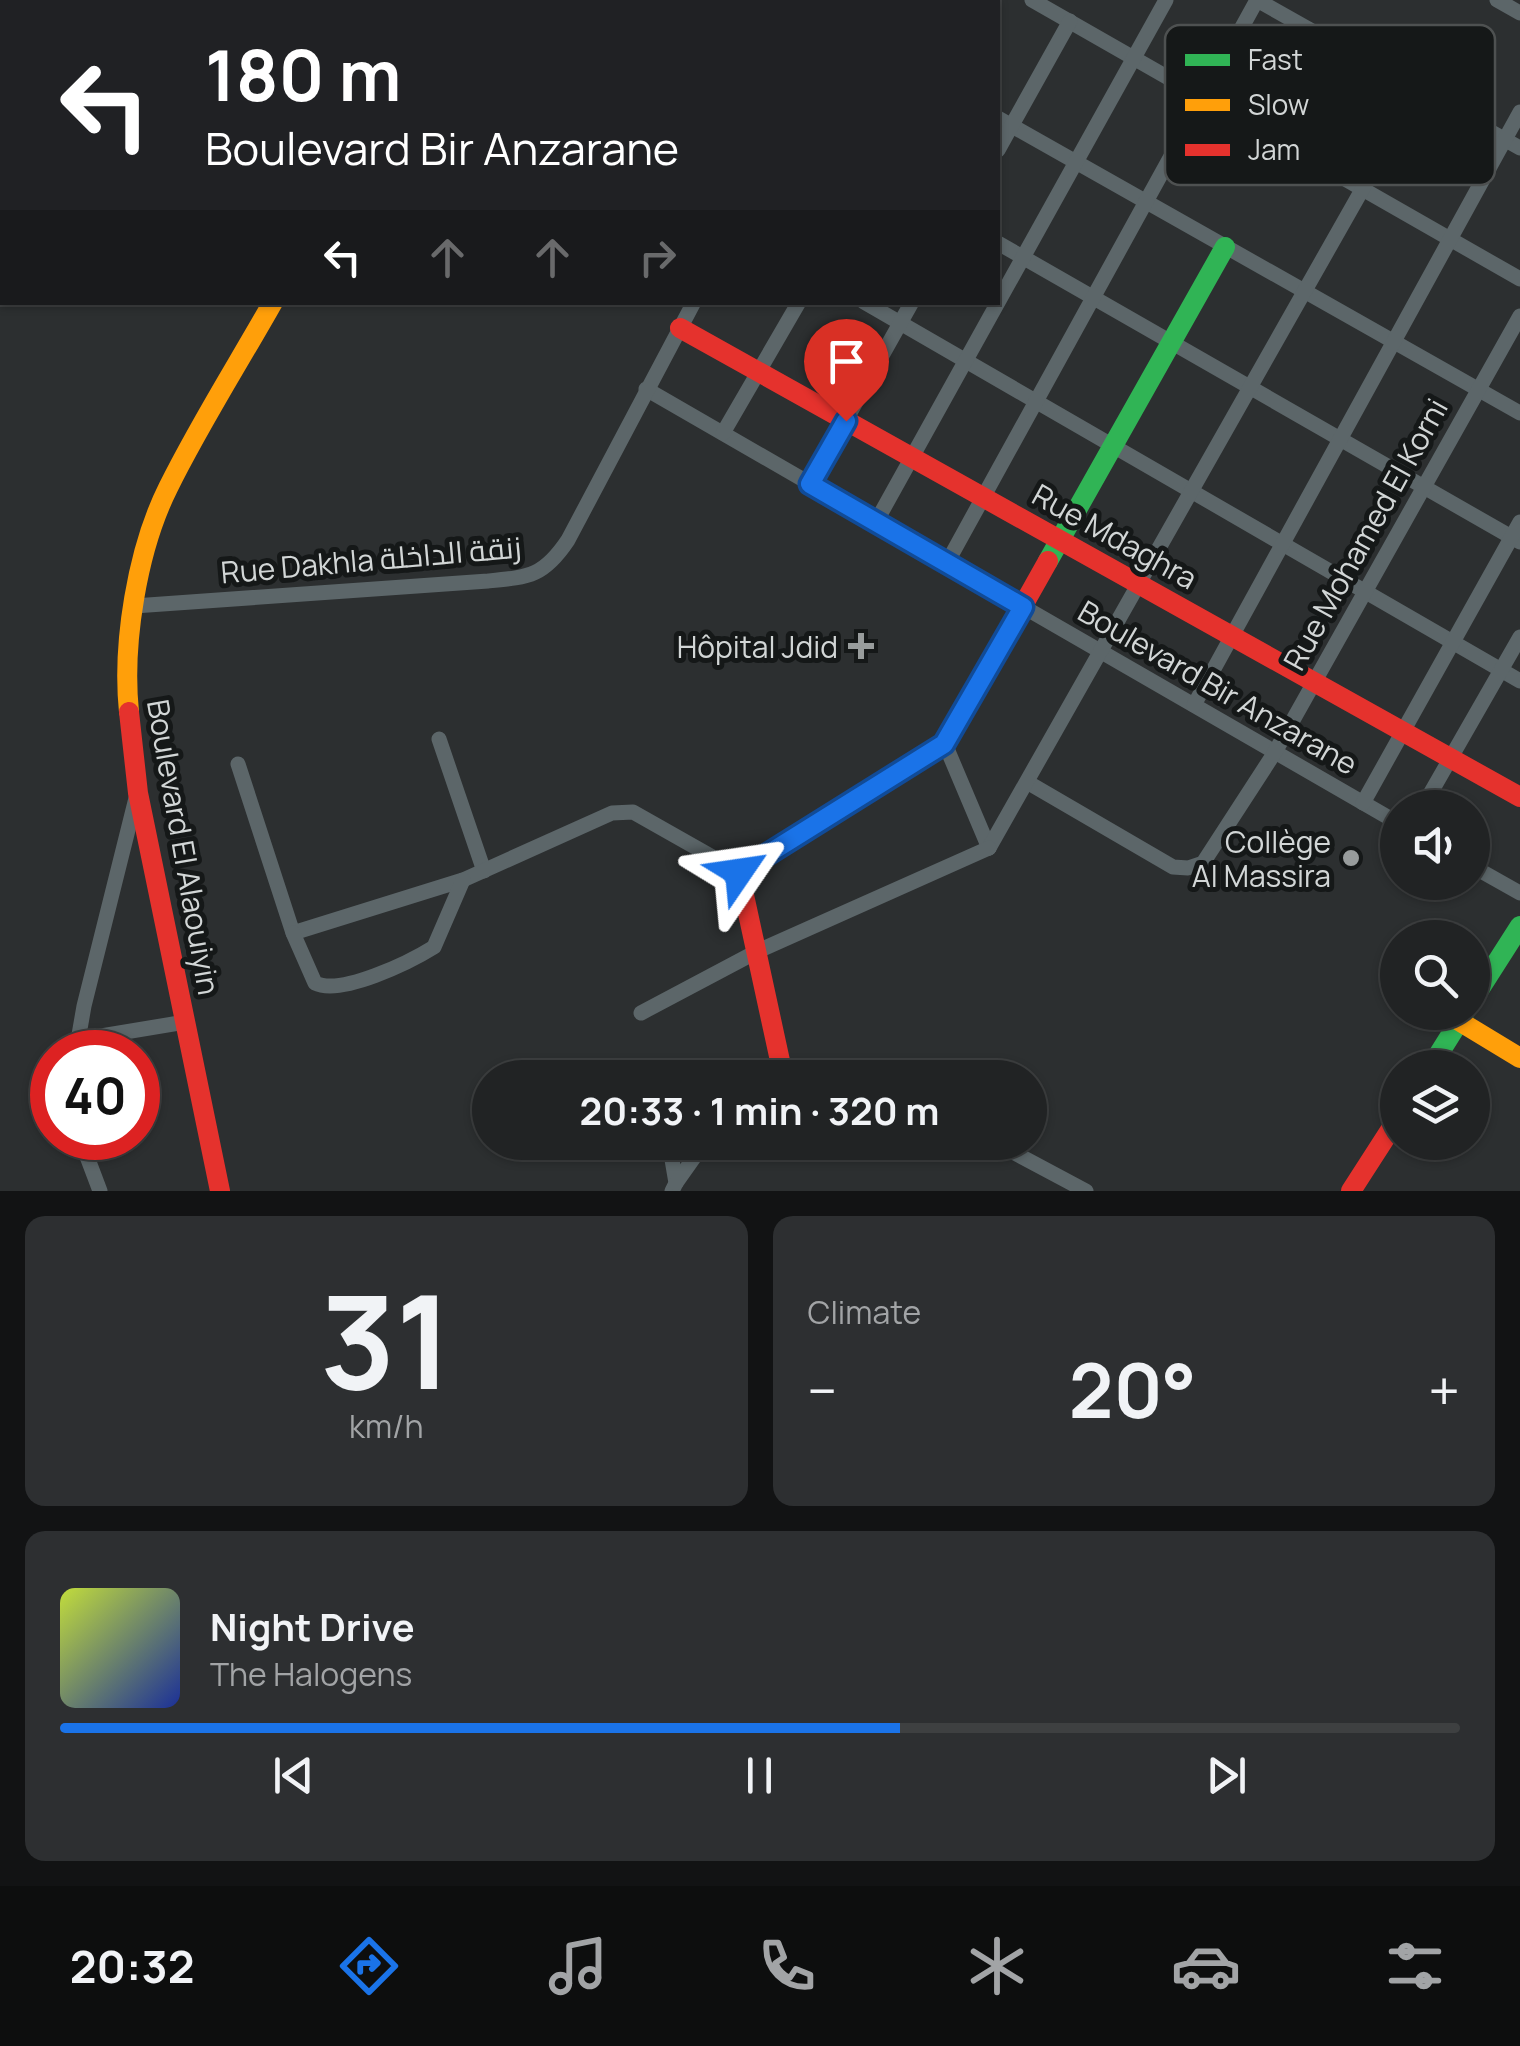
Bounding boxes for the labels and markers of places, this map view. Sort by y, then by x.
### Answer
pin [804,319,889,422]
place label: Hôpital Jdid [677,626,838,667]
marker: Hôpital Jdid [848,633,874,659]
place label: Collège Al Massira [1192,821,1331,896]
marker: Collège Al Massira [1340,847,1362,869]

